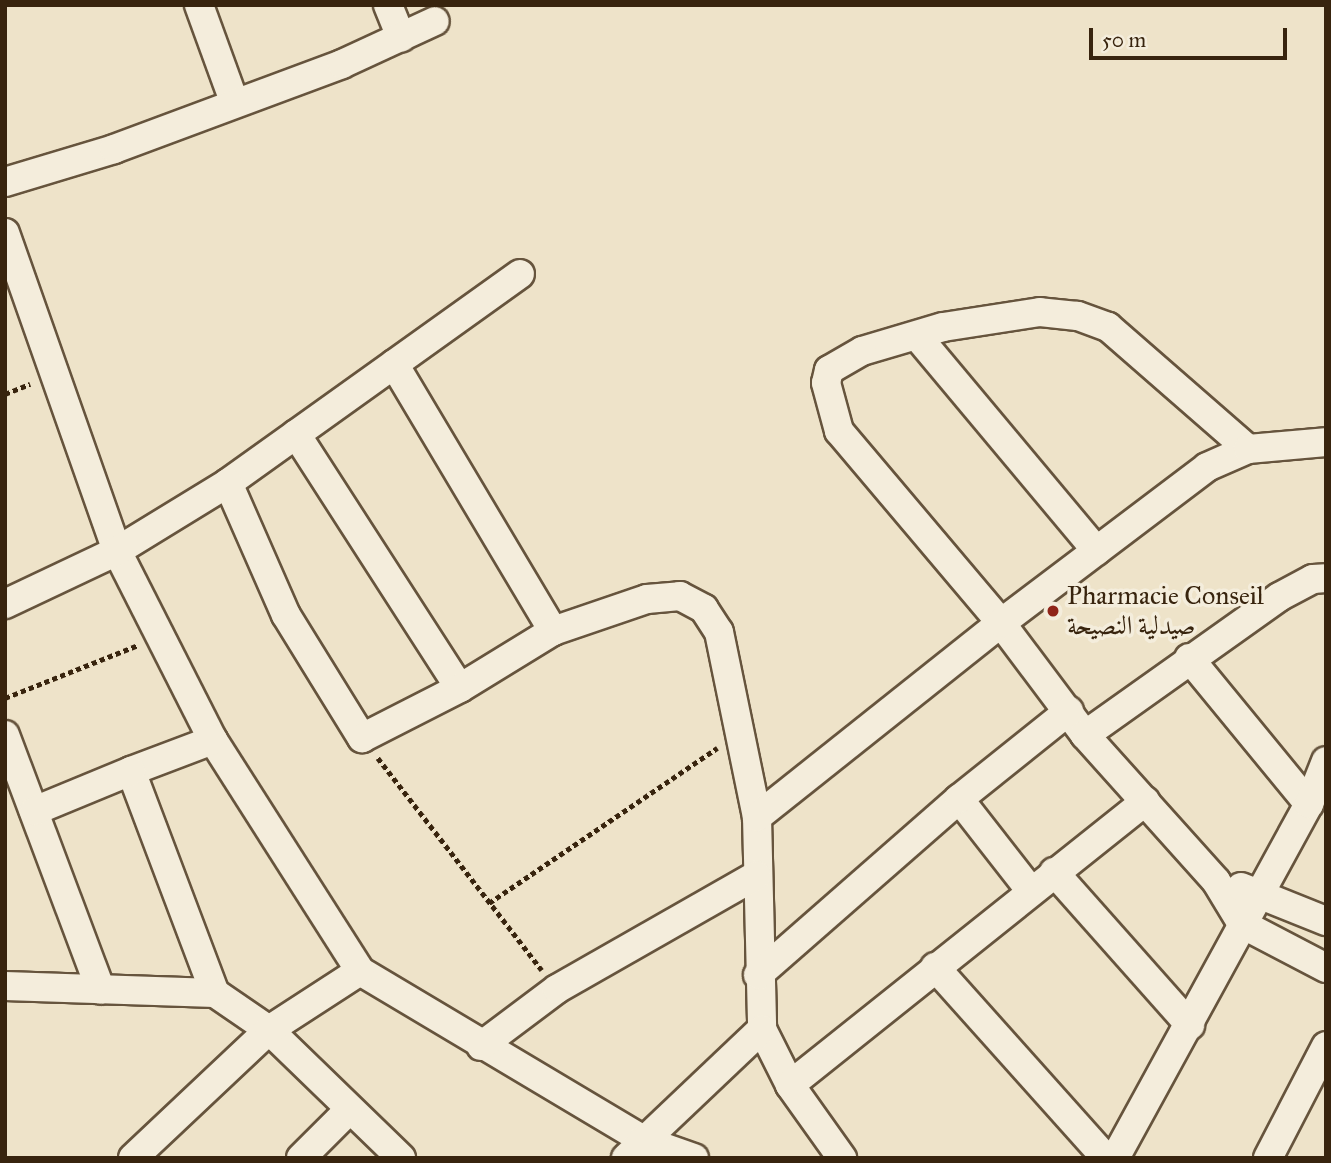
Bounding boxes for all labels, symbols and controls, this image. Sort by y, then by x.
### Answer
scale bar [1093,14,1291,58]
text: 50 m [1102,27,1146,53]
place label: Pharmacie Conseil صيدلية النصيحة [1067,580,1264,642]
marker: Pharmacie Conseil صيدلية النصيحة [1045,603,1061,619]

